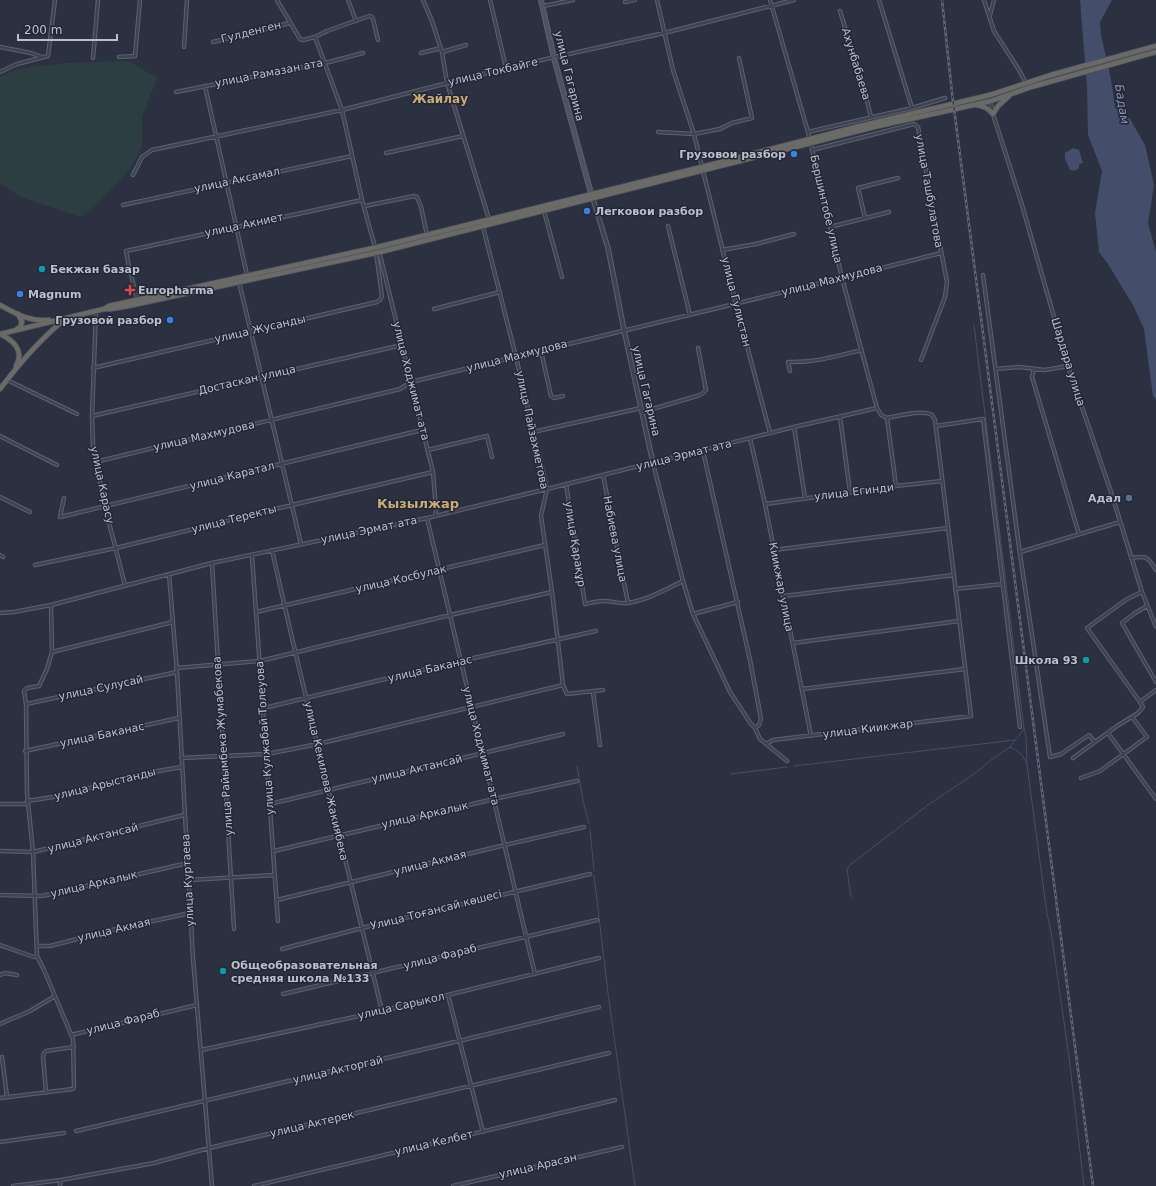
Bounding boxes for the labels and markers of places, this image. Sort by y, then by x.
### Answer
place label: Грузовои разбор [679,148,786,161]
marker: Грузовои разбор [789,149,799,159]
place label: Легковои разбор [595,205,703,218]
marker: Легковои разбор [582,206,592,216]
place label: Бекжан базар [50,263,140,276]
marker: Бекжан базар [37,264,47,274]
place label: Europharma [138,284,214,297]
marker: Europharma [125,285,135,295]
place label: Magnum [28,288,81,301]
marker: Magnum [15,289,25,299]
place label: Грузовой разбор [55,314,162,327]
marker: Грузовой разбор [165,315,175,325]
place label: Адал [1088,492,1121,505]
marker: Адал [1124,493,1134,503]
place label: Школа 93 [1015,654,1078,667]
marker: Школа 93 [1081,655,1091,665]
place label: Общеобразовательная средняя школа №133 [231,959,377,985]
marker: Общеобразовательная средняя школа №133 [218,966,228,976]

